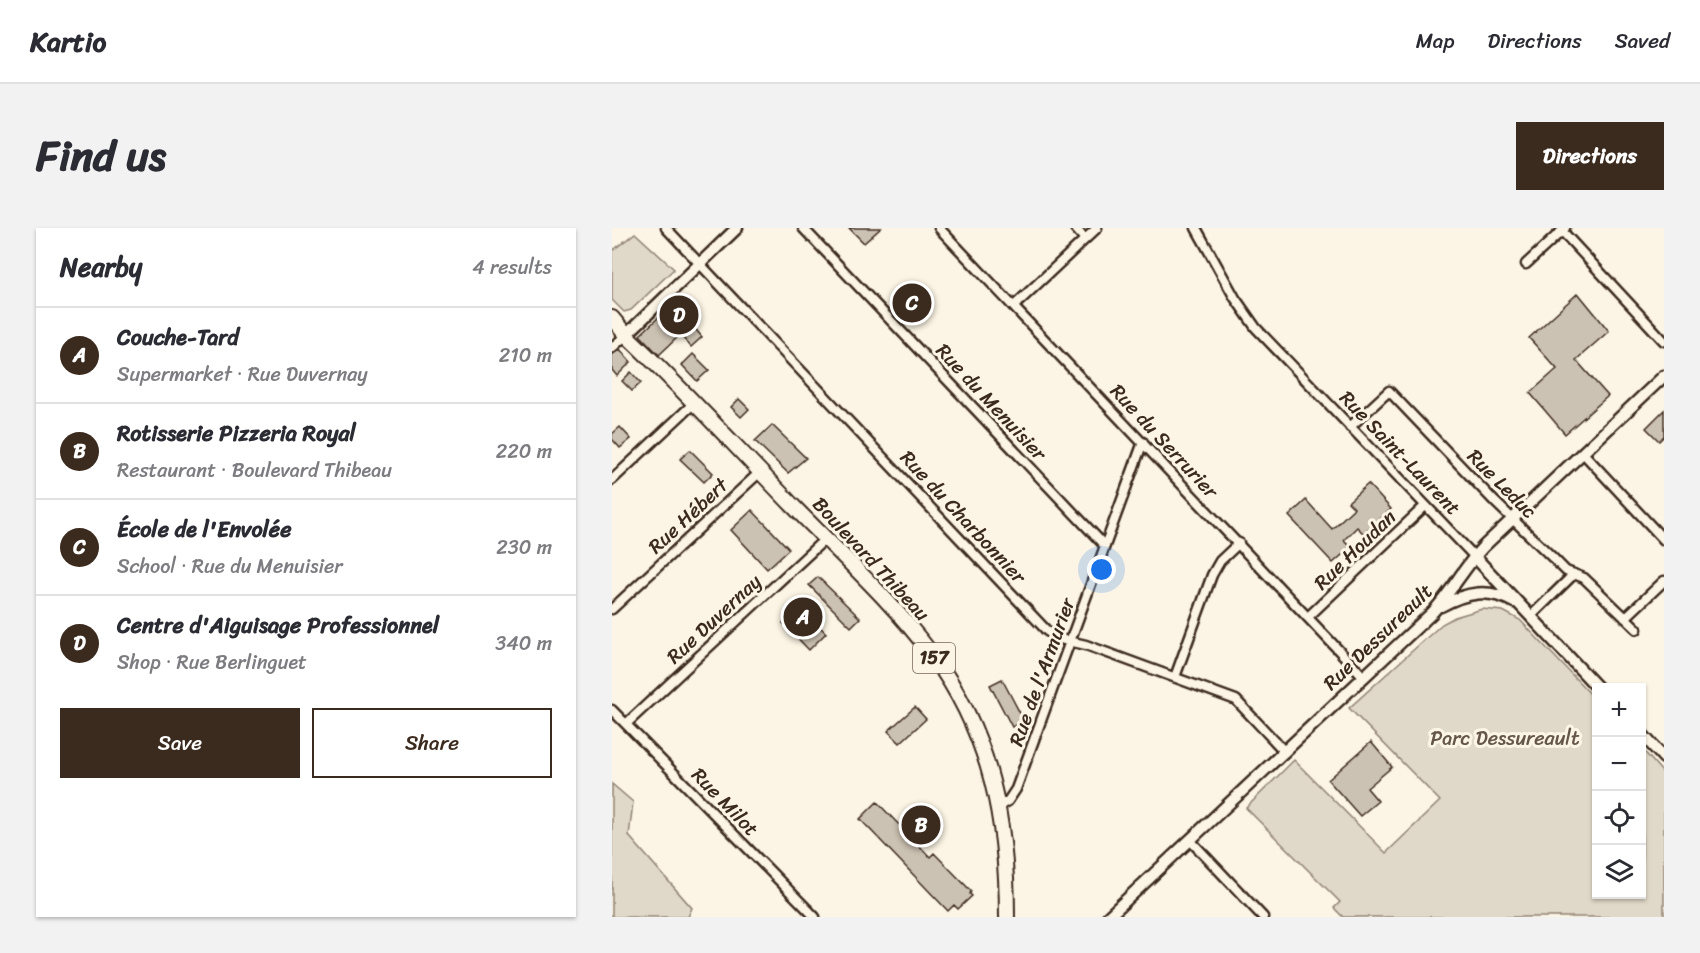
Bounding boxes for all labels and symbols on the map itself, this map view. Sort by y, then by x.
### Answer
pin: C [892,280,932,326]
pin: D [660,292,698,338]
street label: Rue du Menuisier [927,335,1056,470]
street label: Rue du Serrurier [1101,375,1228,508]
street label: Rue Saint-Laurent [1331,382,1469,524]
street label: Rue Leduc [1458,440,1546,528]
street label: Rue du Charbonnier [891,442,1036,593]
street label: Rue Hébert [640,469,737,563]
street label: Boulevard Thibeau [804,488,939,630]
street label: Rue Houdan [1305,501,1405,599]
your location [1087,555,1116,584]
street label: Rue Duvernay [658,565,770,673]
street label: Rue Dessureault [1315,575,1442,699]
street label: Rue de l'Armurier [999,592,1085,751]
pin: A [784,594,822,640]
road number: 157 [913,643,955,673]
park label: Parc Dessureault [1430,721,1580,756]
street label: Rue Milot [683,759,767,845]
pin: B [902,802,940,848]

